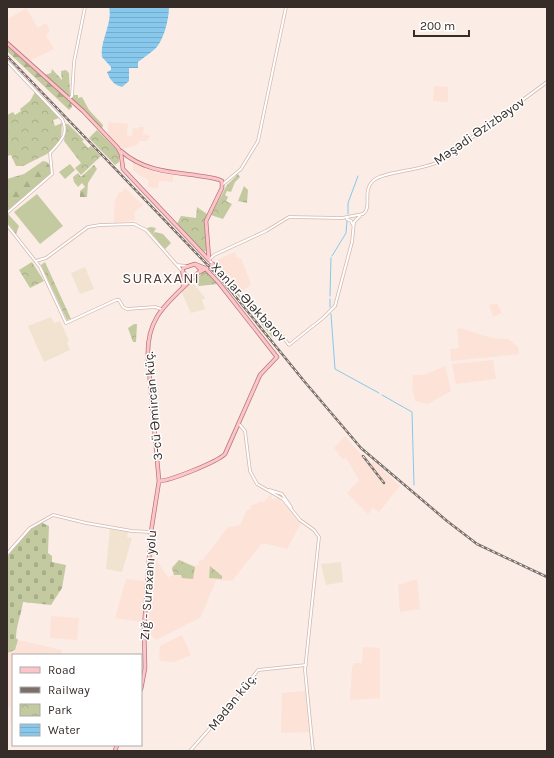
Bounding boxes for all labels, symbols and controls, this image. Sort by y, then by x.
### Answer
scale bar [414,12,469,38]
text: 200 m [420,19,455,33]
street label: Məşədi Əzizbəyov [431,94,528,168]
street label: Xanlar Ələkbərov [208,259,290,345]
district label: SURAXANI [122,269,200,287]
street label: 3-cü Əmircan küç. [141,351,165,461]
street label: Zığ - Suraxanı yolu [137,529,159,641]
legend [12,654,142,746]
text: Road [48,663,76,677]
street label: Mədən küç. [205,671,259,733]
text: Railway [48,683,90,697]
text: Park [48,703,73,717]
text: Water [48,723,81,737]

